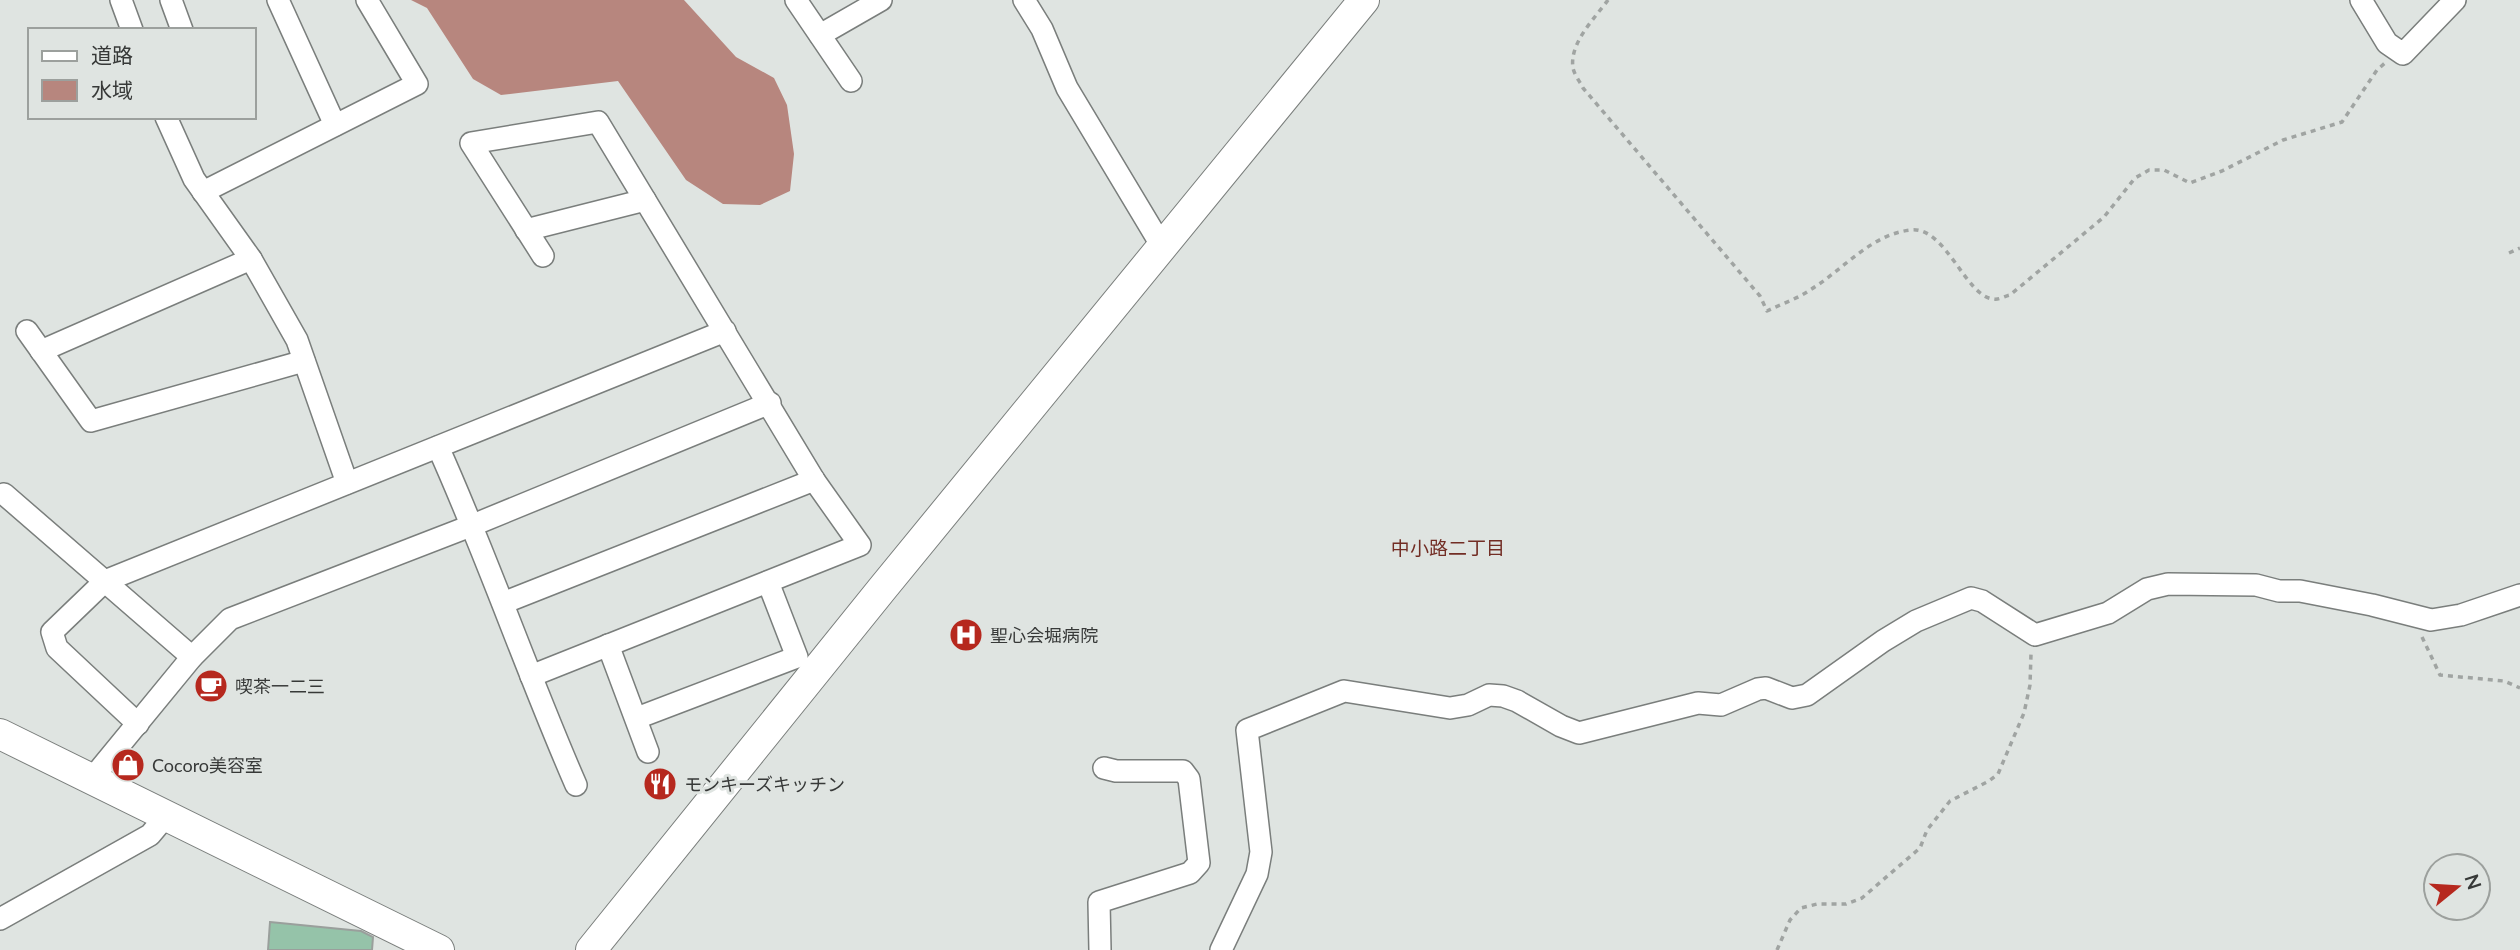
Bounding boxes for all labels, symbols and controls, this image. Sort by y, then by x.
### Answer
legend [28,28,256,119]
text: 道路 [91,42,133,67]
text: 水域 [91,77,133,102]
district label: 中小路二丁目 [1391,536,1505,559]
hospital icon: 聖心会堀病院 [947,616,985,654]
place label: 聖心会堀病院 [990,624,1098,646]
cafe icon: 喫茶一二三 [192,667,230,705]
place label: 喫茶一二三 [235,675,325,697]
shop icon: Cocoro美容室 [109,746,147,784]
place label: Cocoro美容室 [152,754,263,776]
restaurant icon: モンキーズキッチン [641,765,679,803]
place label: モンキーズキッチン [684,773,845,795]
north arrow [2422,852,2492,922]
text: N [2460,871,2487,892]

